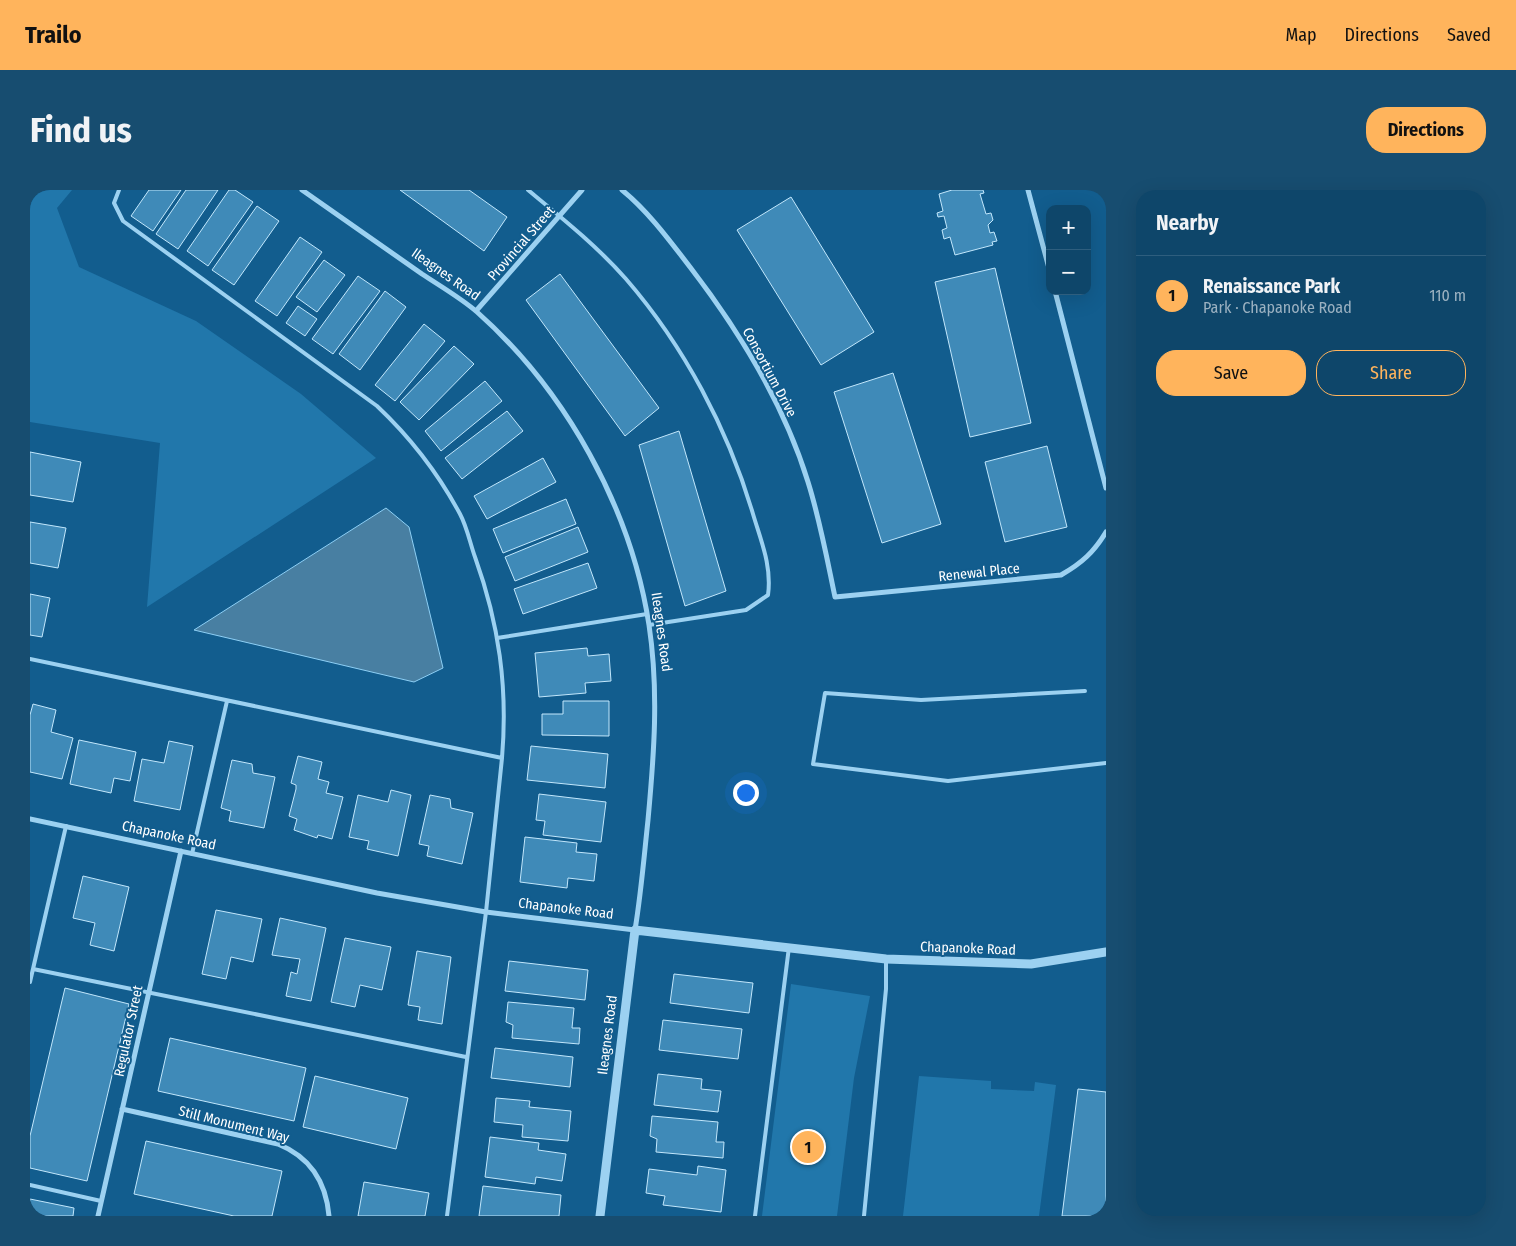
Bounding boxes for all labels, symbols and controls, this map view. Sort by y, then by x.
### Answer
text: Trailo [25,21,82,49]
text: Map [1285,24,1317,46]
text: Directions [1345,24,1419,46]
text: Saved [1447,24,1491,46]
button: Directions [1366,107,1486,153]
text: Find us [30,109,132,151]
street label: Provincial Street [484,202,559,284]
map controls [1046,205,1091,295]
button: + [1046,205,1091,250]
text: Nearby [1156,210,1218,236]
street label: Ileagnes Road [408,245,483,304]
button: − [1046,250,1091,295]
text: Renaissance Park [1203,275,1340,298]
text: 1 [1169,286,1175,305]
text: 110 m [1429,286,1466,305]
text: Park · Chapanoke Road [1203,298,1352,317]
street label: Consortium Drive [739,325,800,420]
button: Save [1156,350,1306,396]
button: Share [1316,350,1466,396]
street label: Renewal Place [938,560,1021,585]
street label: Ileagnes Road [648,591,675,673]
your location [733,780,759,806]
street label: Chapanoke Road [120,817,217,854]
street label: Chapanoke Road [517,894,615,923]
street label: Chapanoke Road [920,938,1016,959]
street label: Regulator Street [111,983,147,1078]
street label: Ileagnes Road [594,994,621,1076]
street label: Still Monument Way [177,1102,292,1147]
pin: 1 [792,1128,824,1166]

